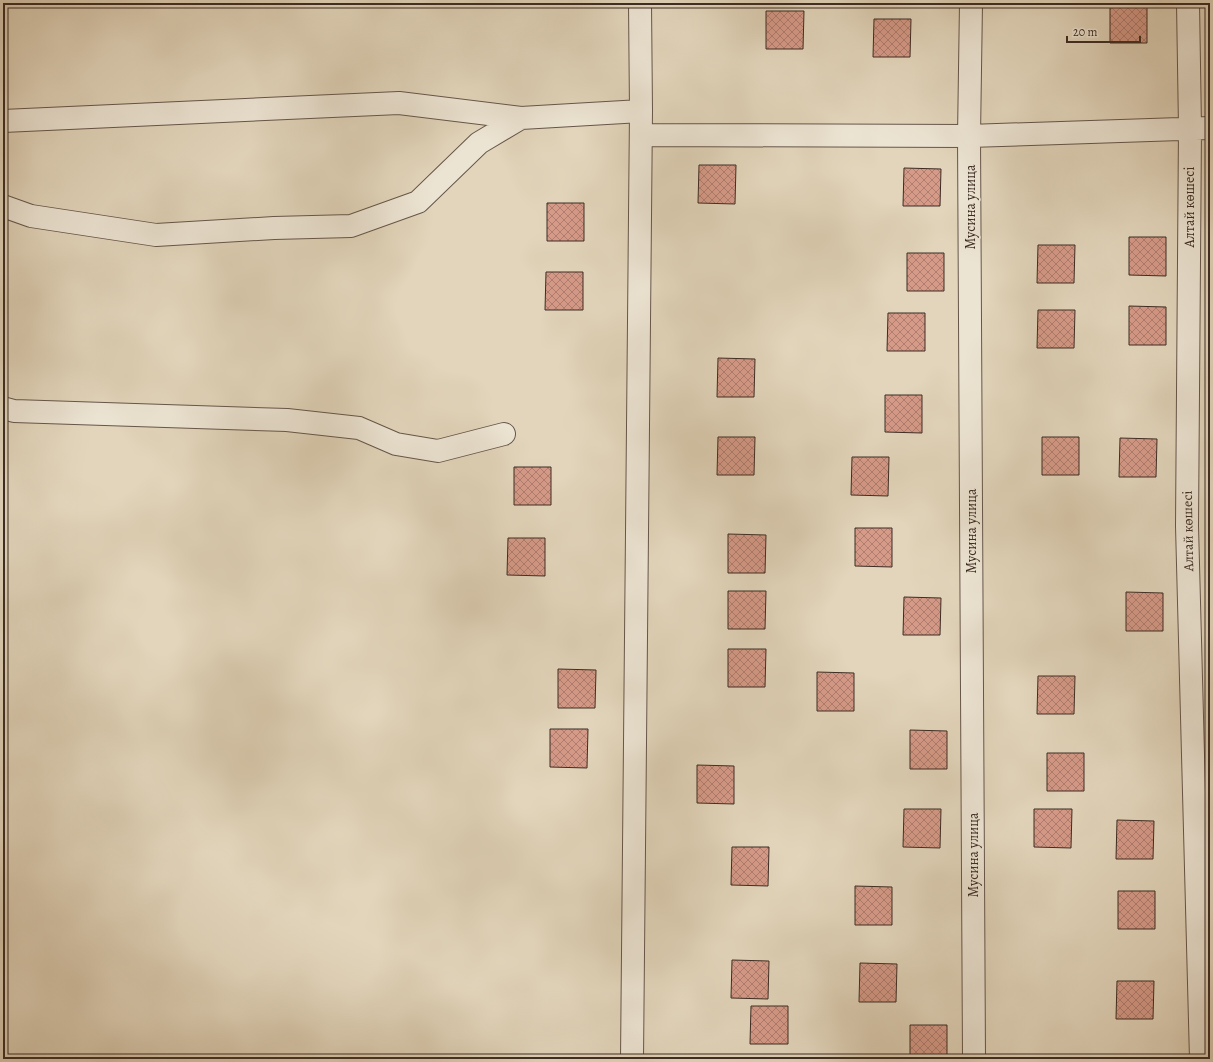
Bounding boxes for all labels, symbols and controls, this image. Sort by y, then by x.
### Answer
scale bar [1067,18,1140,44]
text: 20 m [1073,24,1097,40]
street label: Мусина улица [961,164,980,250]
street label: Алтай көшесі [1180,167,1199,248]
street label: Мусина улица [962,488,981,574]
street label: Алтай көшесі [1178,490,1198,573]
street label: Мусина улица [964,812,983,898]

